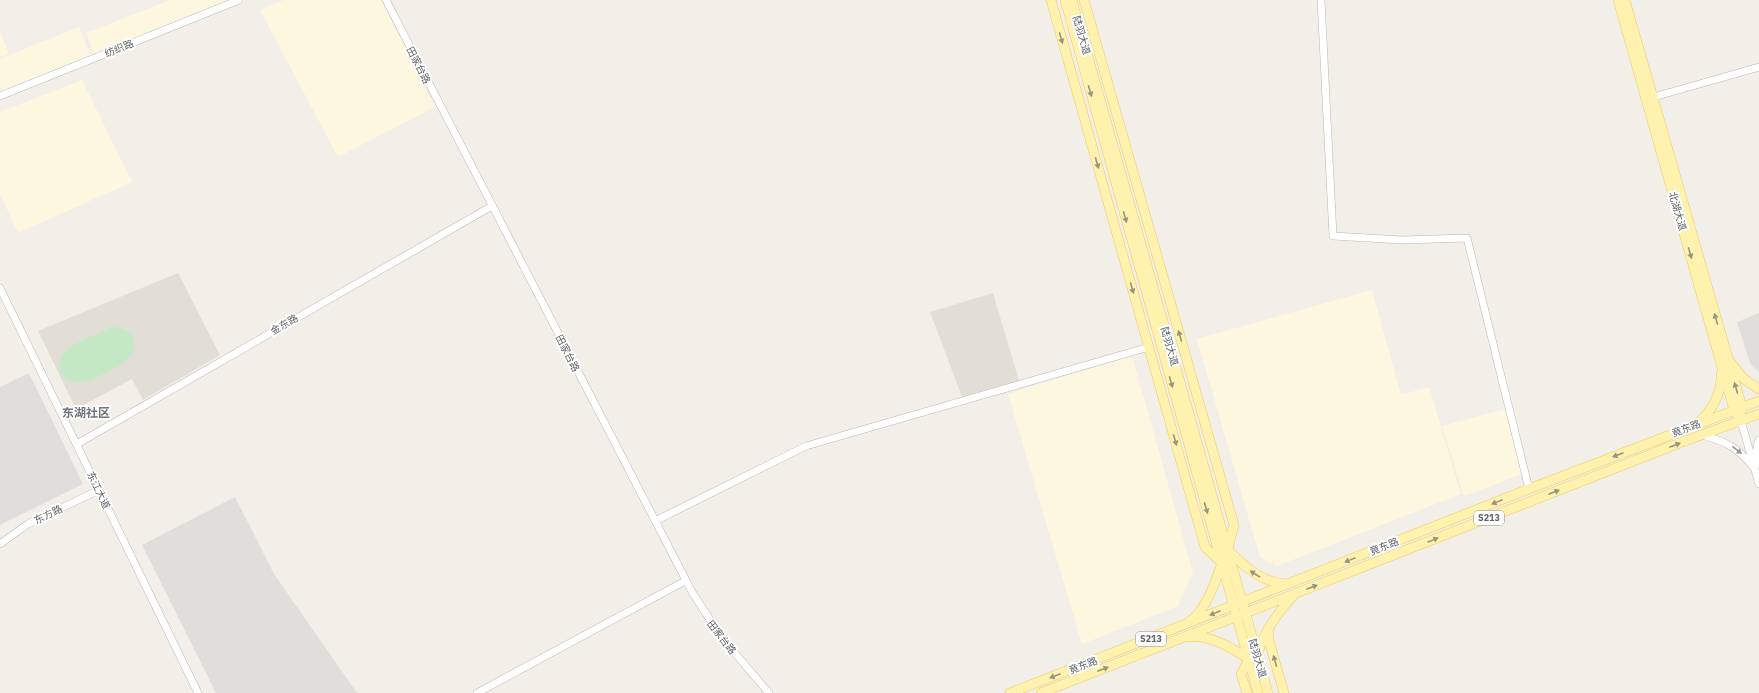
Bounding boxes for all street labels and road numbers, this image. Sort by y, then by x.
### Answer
street label: 陆羽大道 [1070,14,1093,56]
street label: 纺织路 [103,37,136,60]
street label: 田家台路 [404,44,433,86]
street label: 北湖大道 [1666,190,1689,232]
street label: 金东路 [268,311,300,338]
street label: 陆羽大道 [1158,325,1181,367]
street label: 田家台路 [553,332,582,374]
street label: 竟东路 [1670,417,1703,440]
street label: 东江大道 [84,469,113,511]
street label: 东方路 [32,502,65,527]
road number: S213 [1474,511,1504,525]
street label: 竟东路 [1368,535,1401,558]
street label: 田家台路 [704,618,739,657]
road number: S213 [1136,632,1166,646]
street label: 陆羽大道 [1246,637,1269,679]
street label: 竟东路 [1067,654,1100,677]

